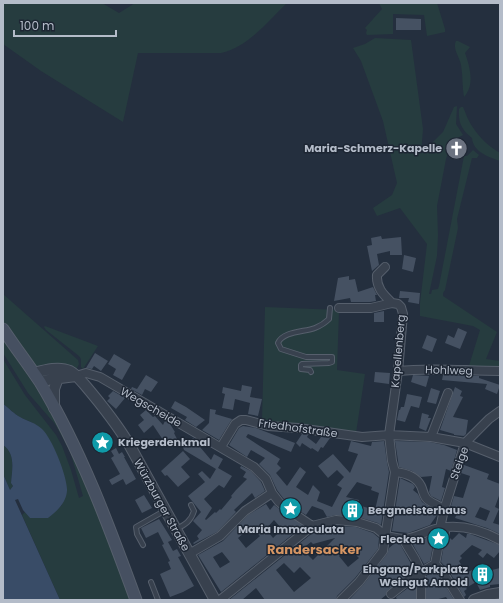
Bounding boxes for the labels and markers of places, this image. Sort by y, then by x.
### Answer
church icon: Maria-Schmerz-Kapelle [444,135,470,161]
place label: Maria-Schmerz-Kapelle [304,140,442,156]
place icon: Kriegerdenkmal [90,429,116,455]
place label: Kriegerdenkmal [118,434,210,450]
place icon: Maria Immaculata [278,496,304,522]
building icon: Bergmeisterhaus [339,497,365,523]
place label: Bergmeisterhaus [368,502,466,518]
place label: Maria Immaculata [238,521,344,537]
place icon: Flecken [426,526,452,552]
place label: Flecken [380,531,424,547]
place label: Eingang/Parkplatz Weingut Arnold [363,561,469,590]
building icon: Eingang/Parkplatz Weingut Arnold [470,562,496,588]

